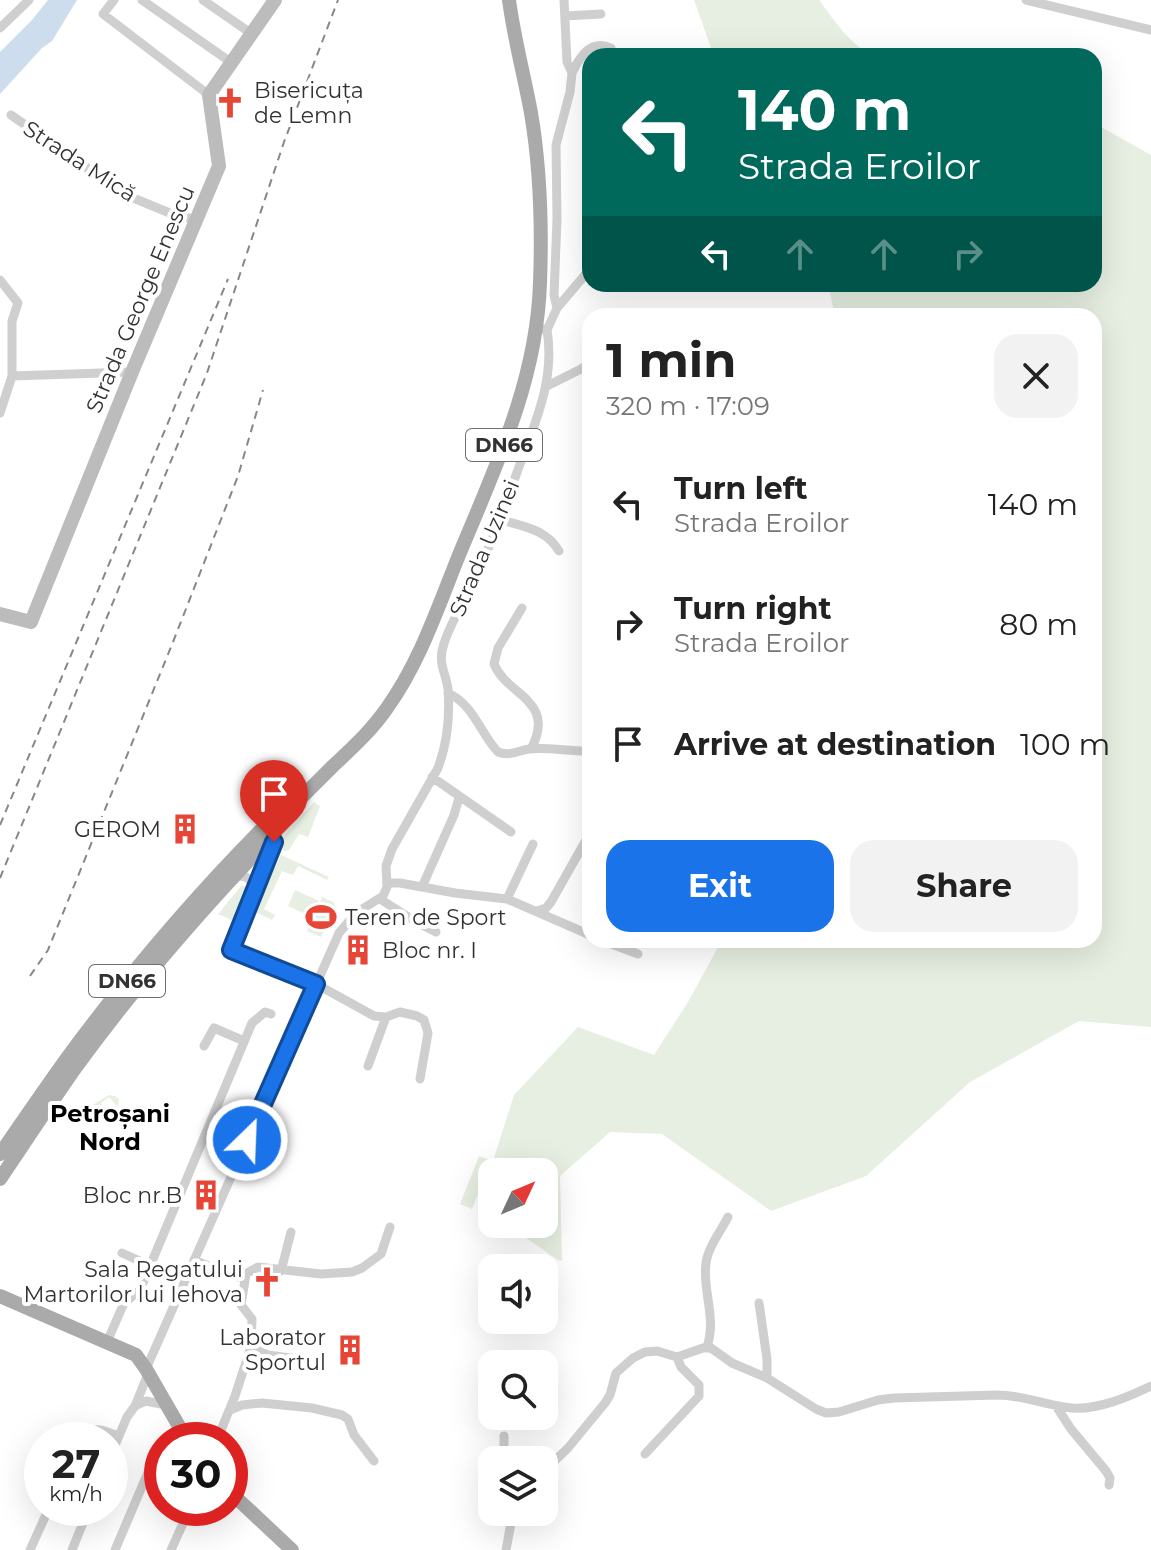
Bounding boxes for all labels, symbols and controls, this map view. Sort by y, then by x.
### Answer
text: 140 m [738,76,911,144]
place label: Bisericuța de Lemn [254,77,364,129]
icon: left [606,80,710,184]
church icon: Bisericuța de Lemn [213,86,247,120]
street label: Strada Mică [18,115,141,208]
text: Strada Eroilor [738,144,981,188]
street label: Strada George Enescu [80,181,201,417]
icon: left [694,232,738,276]
icon: ahead [778,232,822,276]
icon: ahead [862,232,906,276]
icon: right [946,232,990,276]
text: 1 min [606,331,736,389]
button: close [994,334,1078,418]
text: 320 m · 17:09 [606,390,770,422]
road number: DN66 [466,429,542,461]
text: Turn left [674,470,807,507]
street label: Strada Uzinei [444,476,525,621]
icon: left [606,482,650,526]
text: 140 m [988,486,1078,523]
text: Strada Eroilor [674,507,850,539]
text: Turn right [674,590,831,627]
icon: right [606,602,650,646]
text: 80 m [999,606,1078,643]
text: Strada Eroilor [674,627,850,659]
icon: arrive [606,722,650,766]
text: Arrive at destination [674,726,996,763]
text: 100 m [1020,726,1110,763]
pin [240,760,308,842]
icon: arrive [252,772,296,816]
building icon: GEROM [168,812,202,846]
place label: GEROM [74,816,161,843]
button: Exit [606,840,834,932]
button: Share [850,840,1078,932]
sports icon: Teren de Sport [304,900,338,934]
place label: Teren de Sport [345,904,507,931]
building icon: Bloc nr. I [341,933,375,967]
place label: Bloc nr. I [382,937,477,964]
road number: DN66 [89,965,165,997]
position arrow [205,1098,289,1182]
district label: Petroșani Nord [50,1099,170,1156]
north arrow [478,1158,558,1238]
map controls [478,1158,558,1526]
building icon: Bloc nr.B [189,1178,223,1212]
place label: Bloc nr.B [83,1182,182,1209]
button: sound [478,1254,558,1334]
place label: Sala Regatului Martorilor lui Iehova [24,1256,243,1308]
church icon: Sala Regatului Martorilor lui Iehova [250,1265,284,1299]
place label: Laborator Sportul [219,1324,326,1376]
building icon: Laborator Sportul [333,1333,367,1367]
button: search [478,1350,558,1430]
speed limit sign: 30 [144,1422,248,1526]
text: 27 [52,1439,100,1488]
button: layers [478,1446,558,1526]
text: km/h [49,1482,103,1506]

